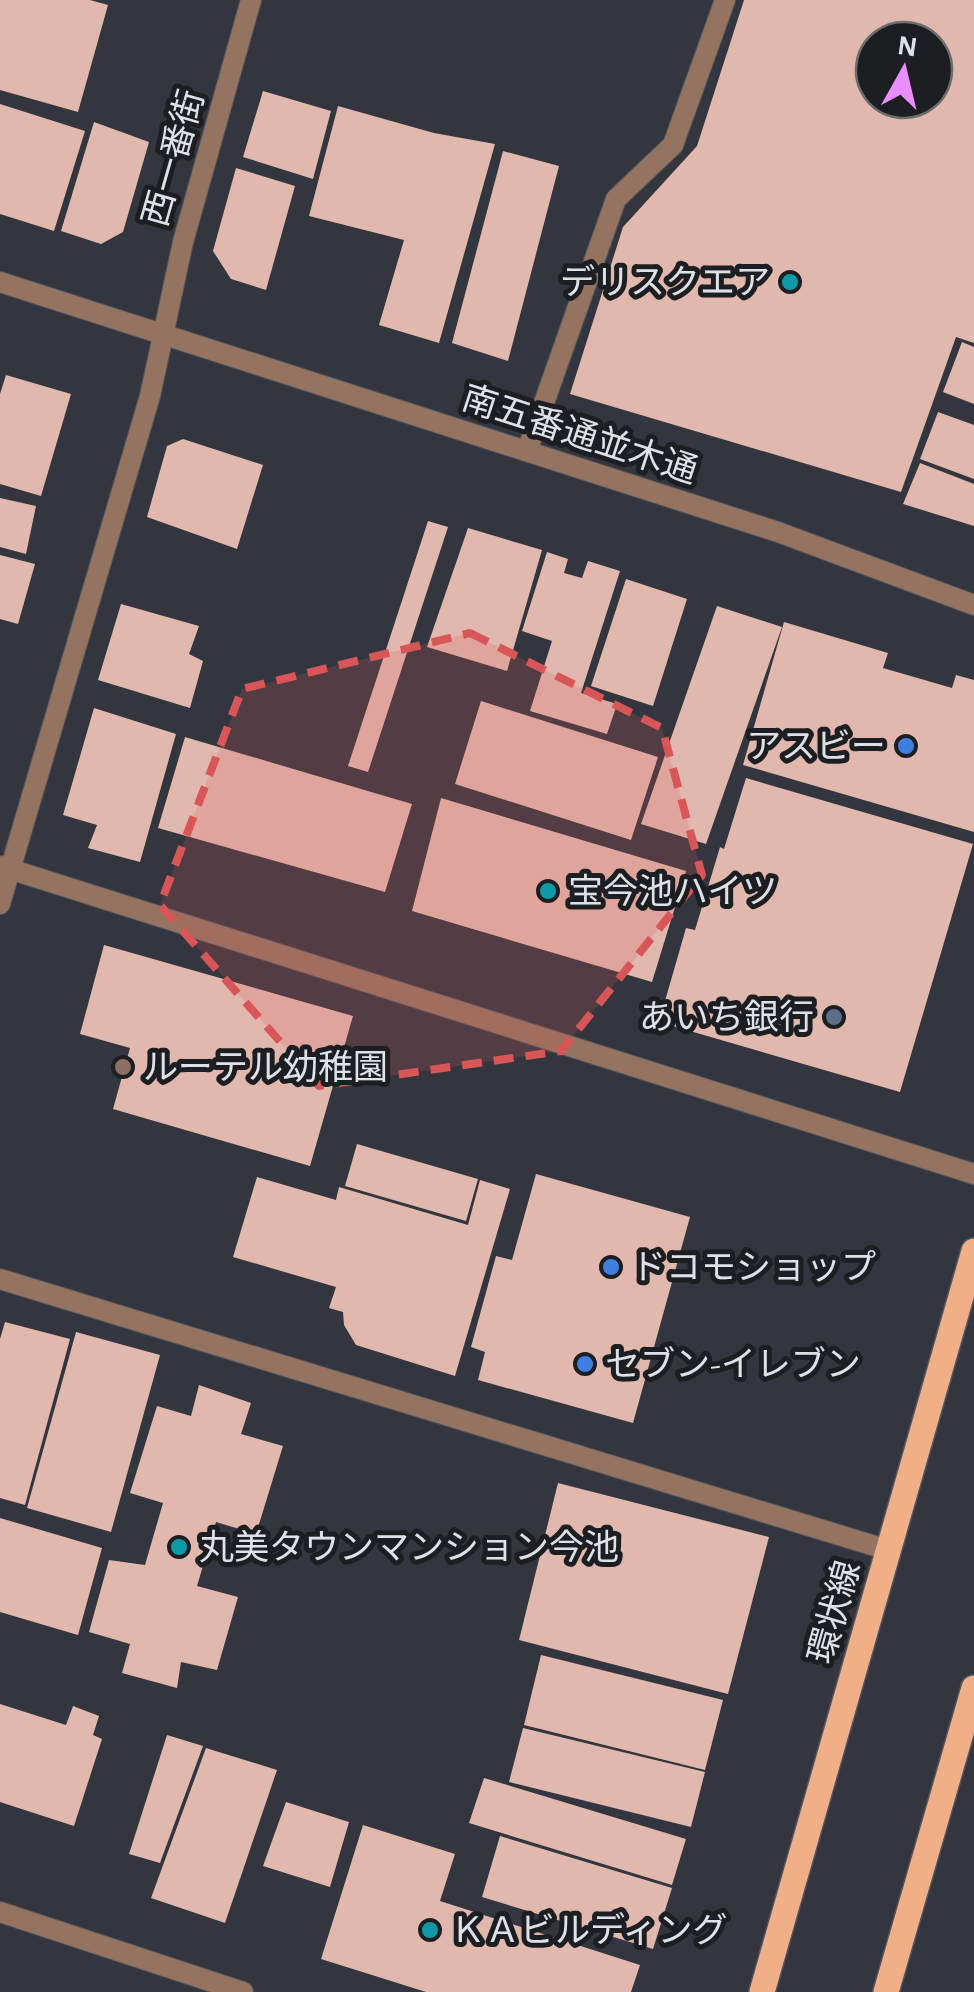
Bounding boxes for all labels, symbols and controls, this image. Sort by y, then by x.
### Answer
north arrow [854,20,954,120]
text: N [896,32,919,62]
street label: 西一番街 [136,86,211,231]
place label: デリスクエア [560,263,770,301]
marker: デリスクエア [779,271,801,293]
street label: 南五番通並木通 [458,379,702,490]
place label: アスビー [746,729,886,765]
marker: アスビー [895,735,917,757]
place label: 宝今池ハイツ [568,873,777,910]
marker: 宝今池ハイツ [537,880,559,902]
place label: あいち銀行 [639,999,814,1036]
marker: あいち銀行 [823,1006,845,1028]
place label: ルーテル幼稚園 [143,1049,388,1086]
marker: ルーテル幼稚園 [112,1056,134,1078]
place label: ドコモショップ [631,1249,876,1286]
marker: ドコモショップ [600,1256,622,1278]
place label: セブン-イレブン [605,1346,861,1383]
marker: セブン-イレブン [574,1353,596,1375]
place label: 丸美タウンマンション今池 [199,1529,619,1566]
marker: 丸美タウンマンション今池 [168,1536,190,1558]
street label: 環状線 [802,1557,867,1668]
place label: ＫＡビルディング [450,1911,728,1949]
marker: ＫＡビルディング [419,1919,441,1941]

